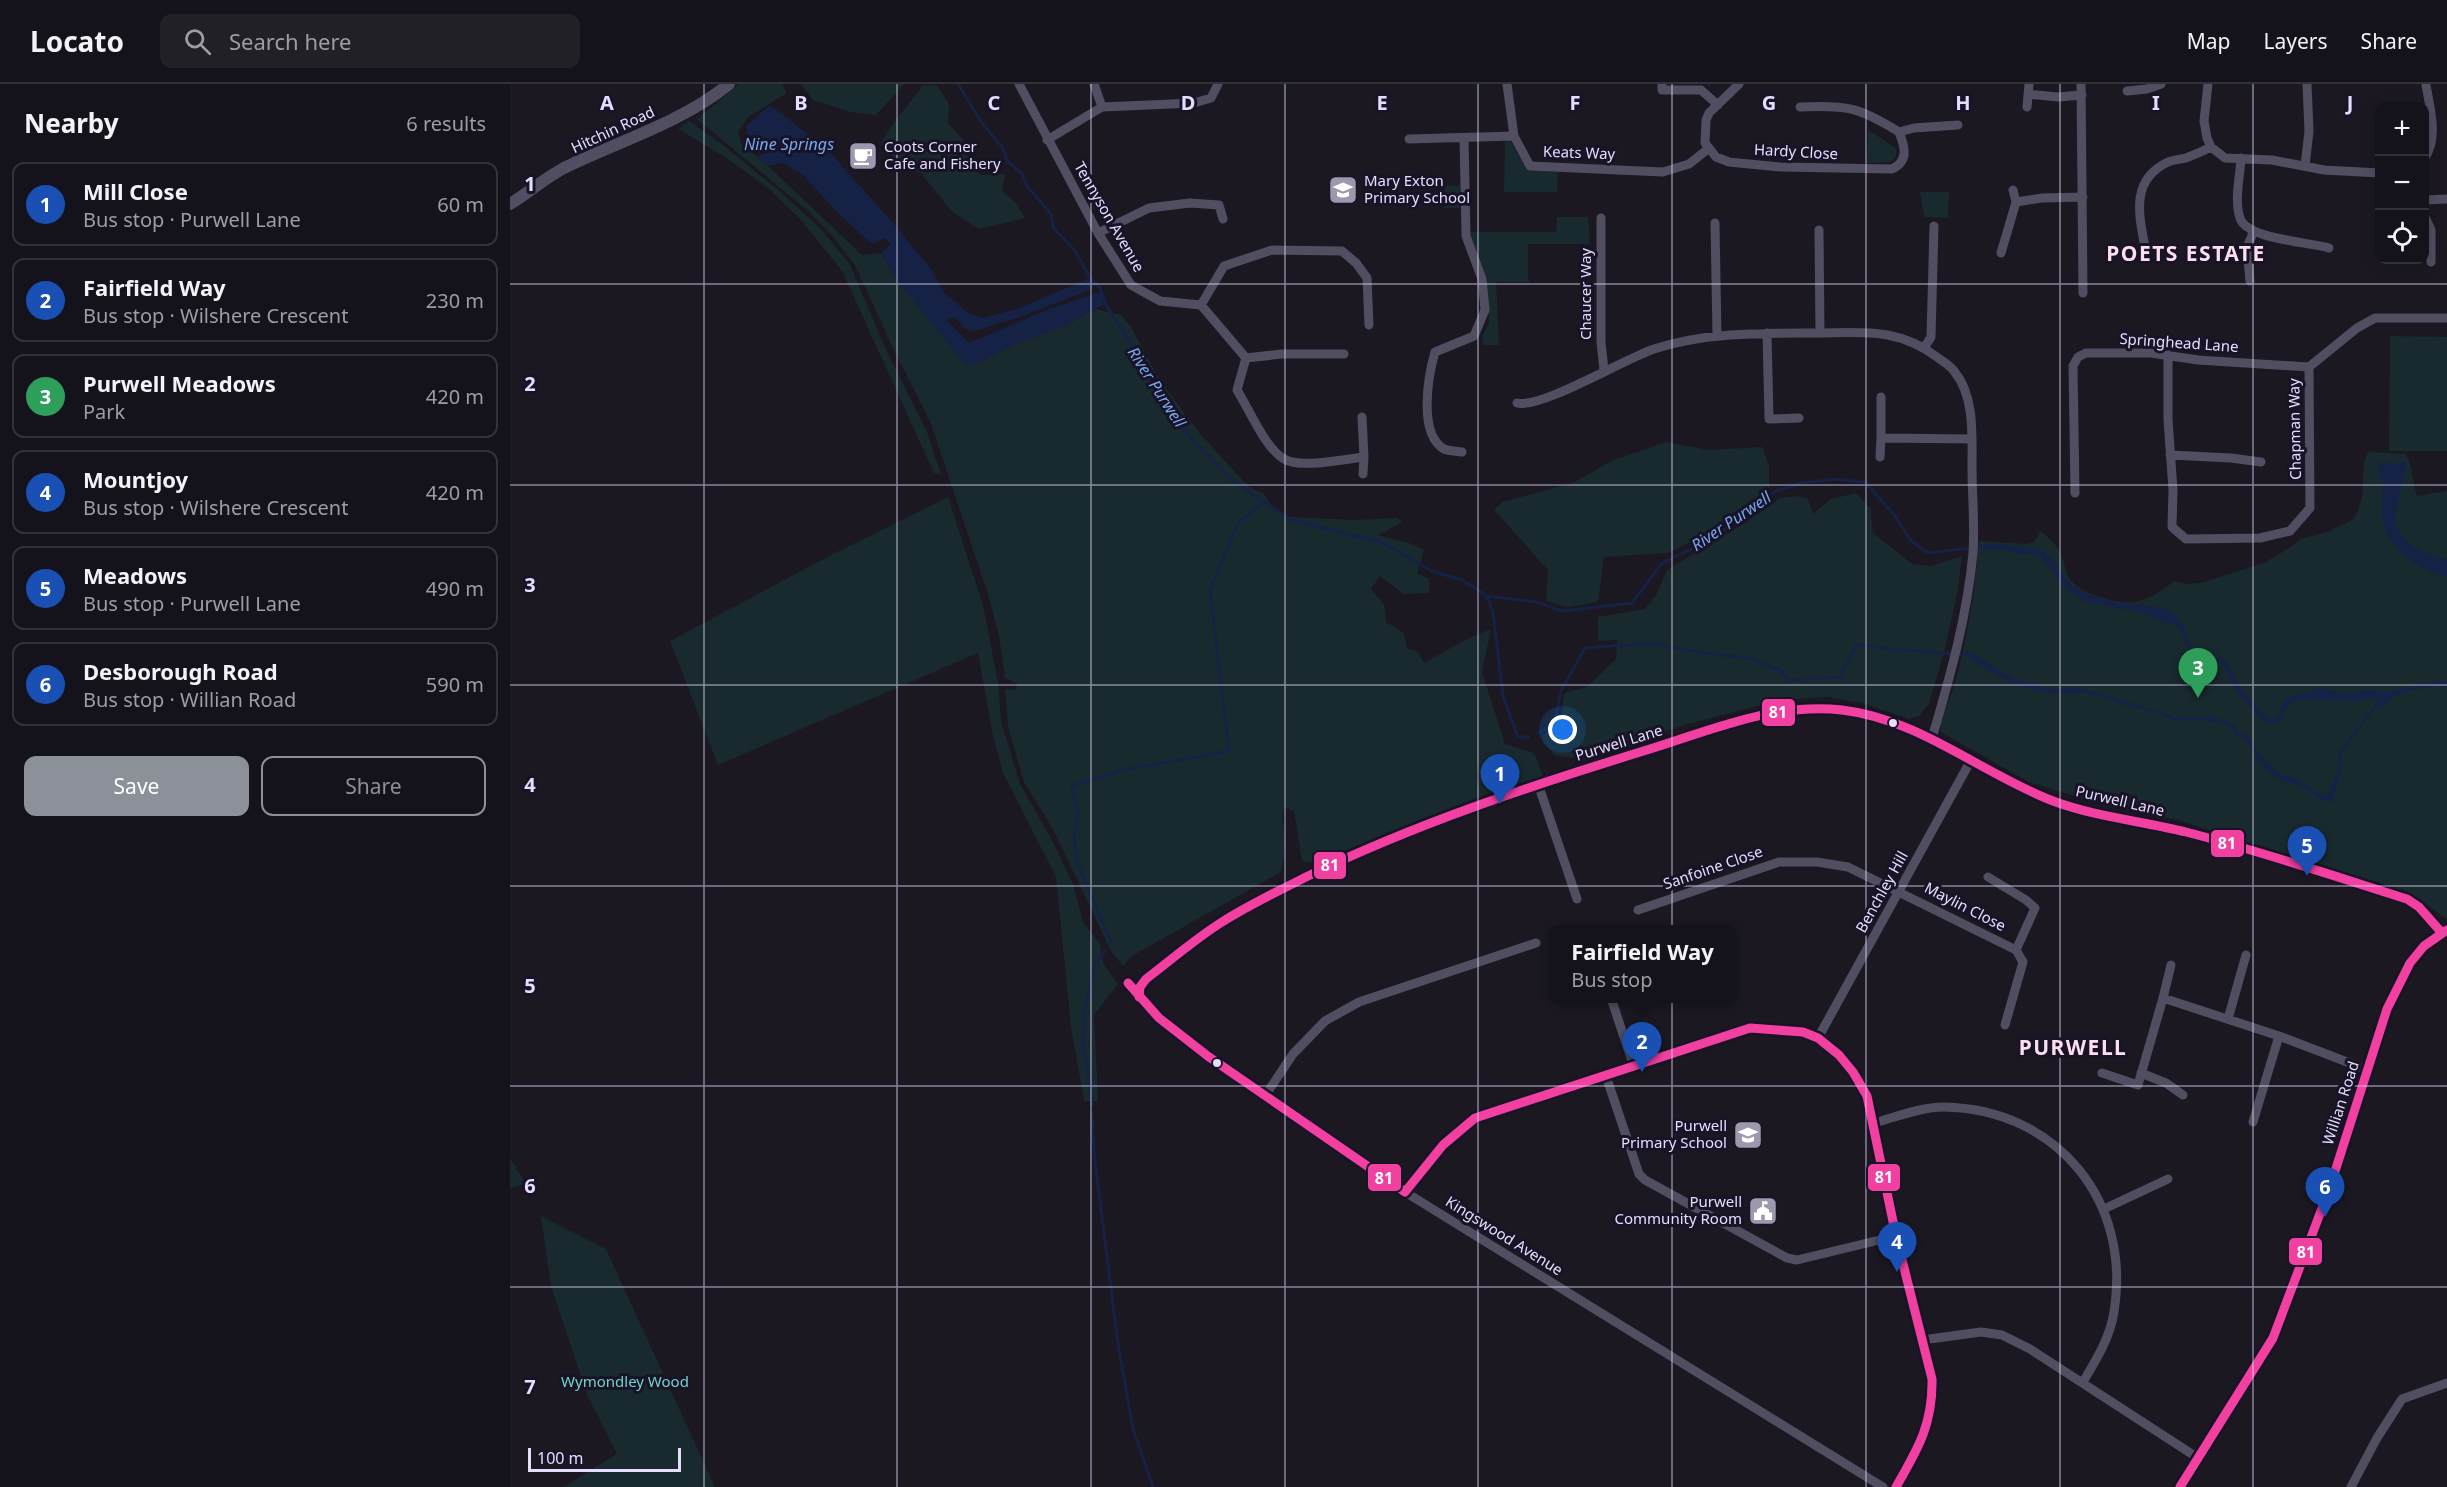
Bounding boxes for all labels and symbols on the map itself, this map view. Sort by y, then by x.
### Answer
text: A [600,89,614,116]
text: B [794,89,808,116]
text: C [988,89,1001,116]
text: D [1181,89,1195,116]
text: E [1376,89,1388,116]
text: F [1570,89,1580,116]
text: G [1762,89,1776,116]
text: H [1955,89,1971,116]
text: I [2152,89,2160,116]
text: J [2345,89,2353,116]
street label: Hitchin Road [568,101,658,157]
water label: Nine Springs [744,133,834,155]
place label: Coots Corner Cafe and Fishery [884,136,1001,173]
street label: Hardy Close [1753,139,1839,163]
cafe icon: Coots Corner Cafe and Fishery [847,140,879,172]
street label: Keats Way [1543,141,1616,163]
street label: Tennyson Avenue [1070,158,1150,275]
text: 1 [524,170,536,197]
place label: Mary Exton Primary School [1364,170,1470,207]
school or university icon: Mary Exton Primary School [1327,174,1359,206]
district label: POETS ESTATE [2106,239,2266,267]
street label: Chaucer Way [1575,248,1595,340]
street label: Springhead Lane [2119,328,2239,356]
water label: River Purwell [1123,343,1192,432]
text: 2 [524,370,536,397]
street label: Chapman Way [2283,378,2305,480]
water label: River Purwell [1687,486,1776,556]
text: 3 [524,571,536,598]
pin: 3 [2178,648,2218,698]
line badge: 81 [1761,698,1796,727]
text: 81 [1769,701,1787,723]
your location [1548,715,1577,744]
unlabelled marker [1887,717,1899,729]
street label: Purwell Lane [1573,719,1665,765]
pin: 1 [1480,754,1520,804]
text: 4 [524,771,536,798]
street label: Purwell Lane [2074,780,2167,820]
pin: 5 [2288,826,2326,876]
line badge: 81 [2210,829,2245,858]
text: 81 [2218,832,2236,854]
street label: Sanfoine Close [1660,841,1765,893]
street label: Benchley Hill [1850,847,1912,936]
line badge: 81 [1313,851,1347,880]
text: 81 [1321,854,1339,876]
street label: Maylin Close [1921,877,2009,935]
text: 5 [524,972,536,999]
pin: 2 [1622,1022,1662,1072]
district label: PURWELL [2019,1033,2127,1061]
unlabelled marker [1211,1057,1223,1069]
street label: Willian Road [2317,1058,2363,1147]
place label: Purwell Primary School [1621,1115,1727,1152]
school or university icon: Purwell Primary School [1732,1119,1764,1151]
line badge: 81 [1367,1163,1402,1192]
line badge: 81 [1867,1163,1901,1192]
text: 81 [1875,1166,1893,1188]
text: 81 [1375,1167,1393,1189]
pin: 6 [2306,1168,2344,1217]
text: 6 [524,1172,536,1199]
street label: Kingswood Avenue [1442,1191,1567,1279]
place label: Purwell Community Room [1615,1191,1742,1228]
public building icon: Purwell Community Room [1747,1195,1779,1227]
pin: 4 [1878,1222,1916,1272]
line badge: 81 [2288,1237,2323,1266]
text: 81 [2297,1241,2315,1263]
park label: Wymondley Wood [561,1371,689,1391]
text: 7 [524,1373,536,1400]
scale bar [528,1445,681,1472]

